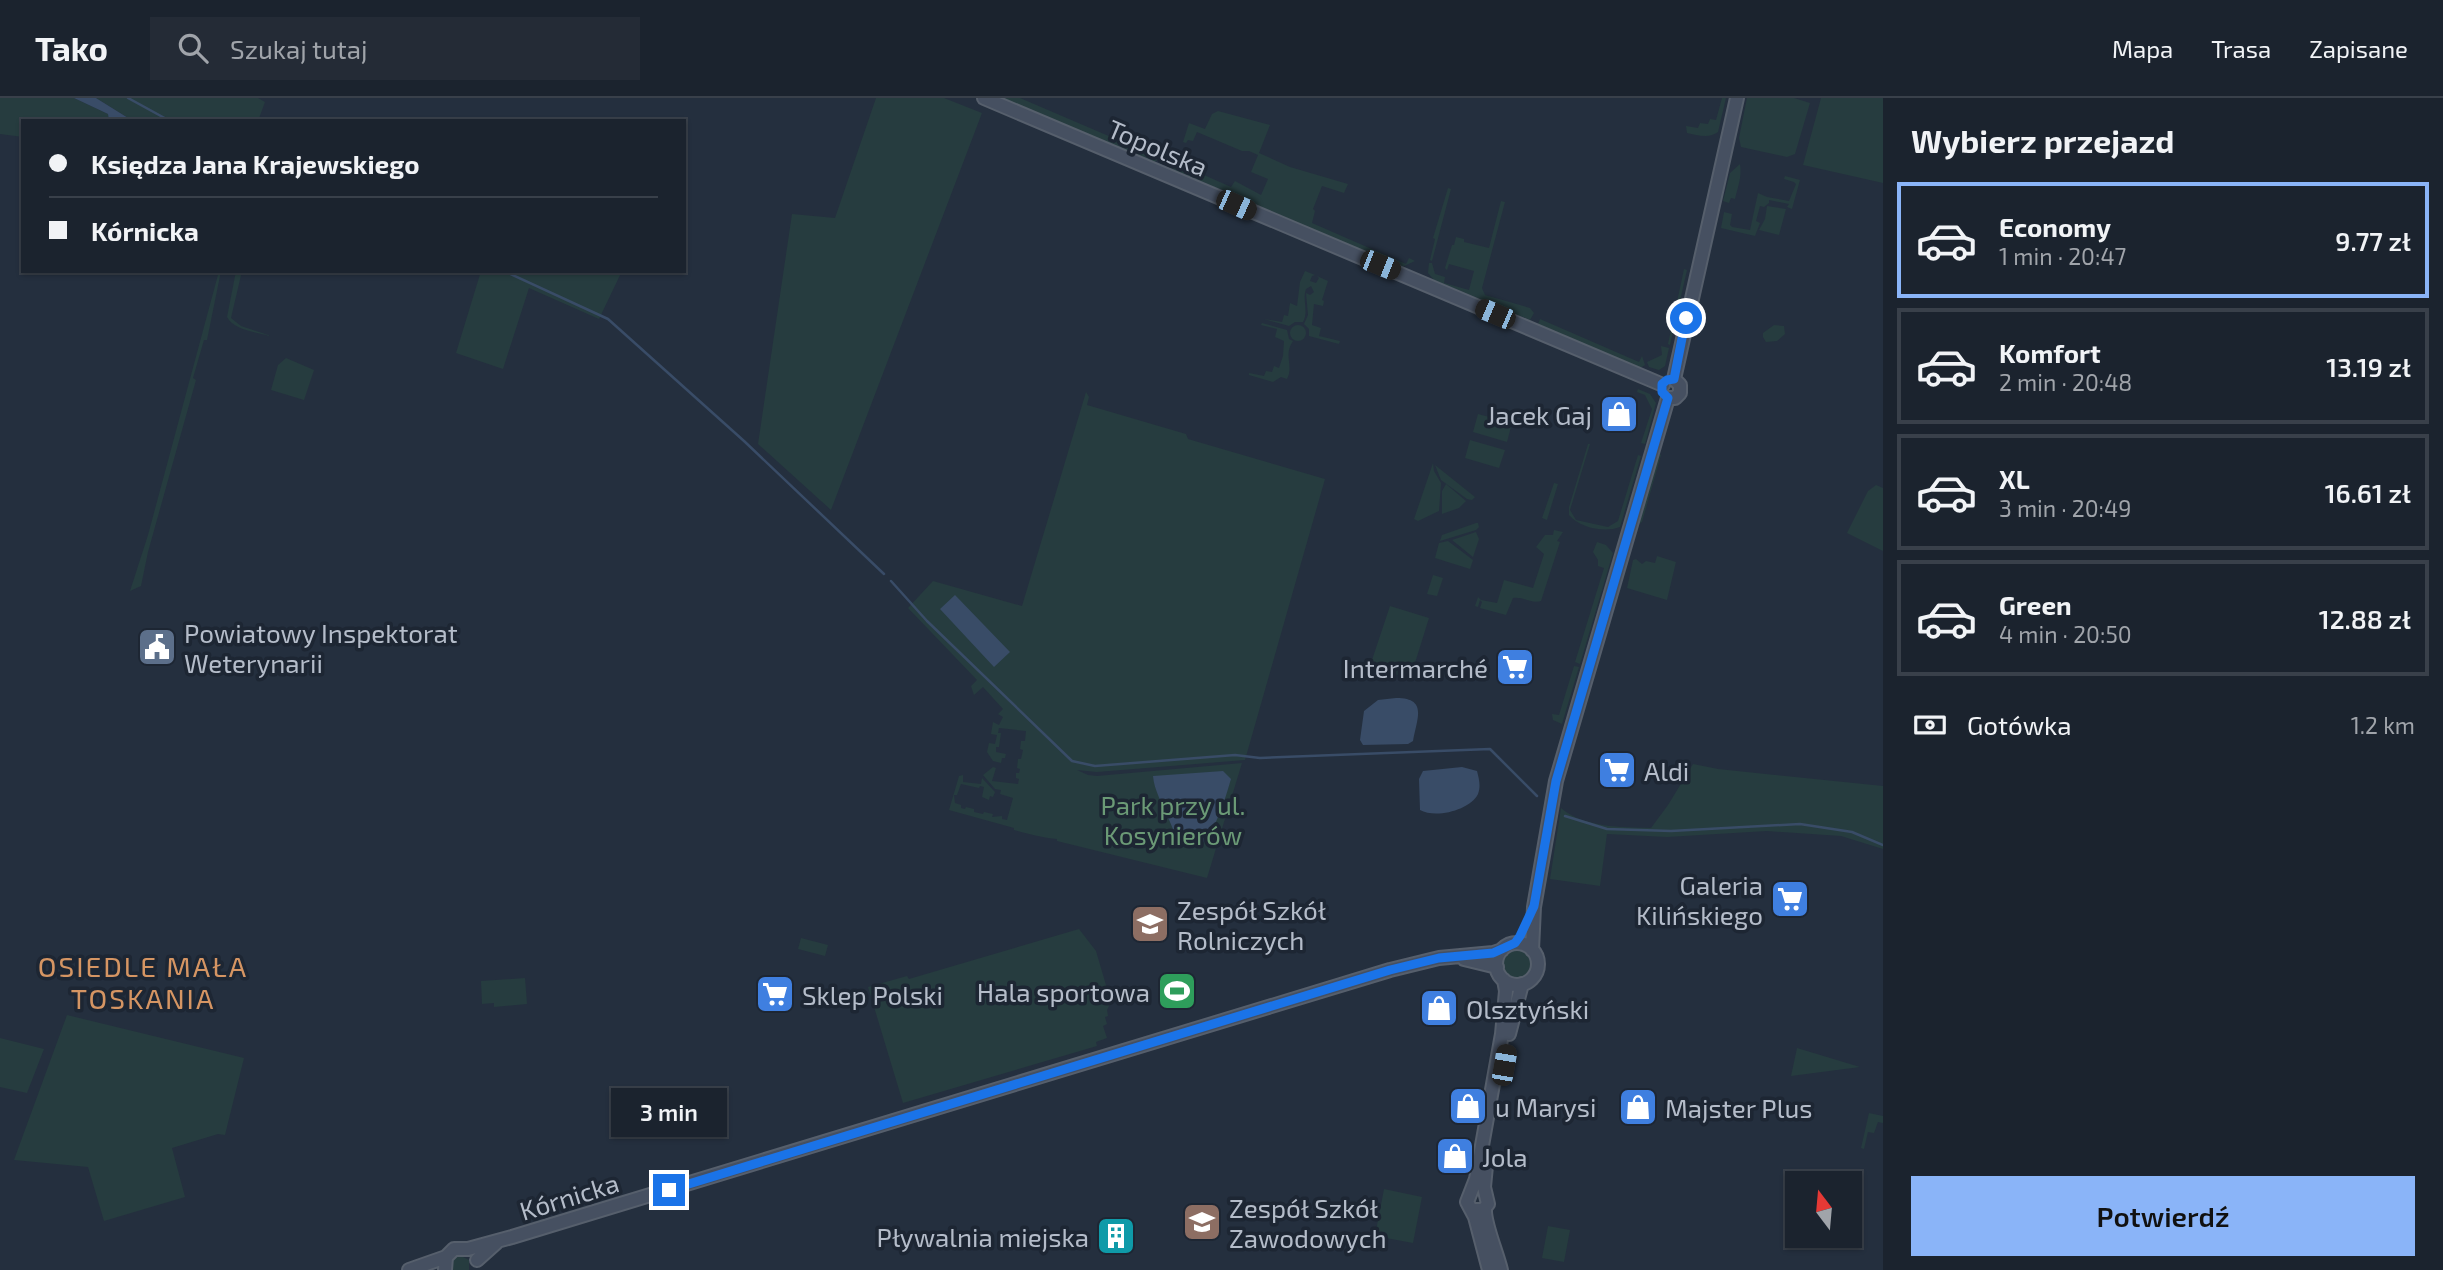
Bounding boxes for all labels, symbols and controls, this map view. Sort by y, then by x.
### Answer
search box [150,17,640,80]
text: Tako [35,28,108,68]
icon: search [174,29,212,67]
text: Szukaj tutaj [230,33,368,64]
text: Mapa [2112,34,2173,63]
text: Trasa [2211,34,2271,63]
text: Zapisane [2309,34,2408,63]
street label: Topolska [1104,112,1212,182]
text: Wybierz przejazd [1911,121,2174,159]
text: Księdza Jana Krajewskiego [91,148,420,179]
car [1213,187,1260,223]
icon: car [1915,209,1978,272]
text: Economy [1999,211,2111,242]
text: Kórnicka [91,215,199,246]
text: 9.77 zł [2335,225,2411,256]
text: 1 min · 20:47 [1999,242,2126,270]
car [1357,247,1404,283]
car [1472,296,1519,332]
route start [1670,302,1702,334]
icon: car [1915,335,1978,398]
text: Komfort [1999,337,2101,368]
text: 13.19 zł [2326,351,2411,382]
text: 2 min · 20:48 [1999,368,2132,396]
shop icon: Jacek Gaj [1598,393,1640,435]
place label: Jacek Gaj [1487,399,1592,430]
icon: car [1915,461,1978,524]
text: XL [1999,463,2030,494]
text: 16.61 zł [2325,477,2411,508]
text: 3 min · 20:49 [1999,494,2131,522]
icon: car [1915,587,1978,650]
text: Green [1999,589,2072,620]
text: 12.88 zł [2319,603,2411,634]
place label: Powiatowy Inspektorat Weterynarii [184,617,458,678]
text: 4 min · 20:50 [1999,620,2132,648]
public building icon: Powiatowy Inspektorat Weterynarii [136,626,178,668]
supermarket icon: Intermarché [1494,646,1536,688]
place label: Intermarché [1343,652,1488,683]
icon: cash [1911,706,1949,744]
text: Gotówka [1967,709,2072,740]
text: 1.2 km [2351,711,2415,739]
supermarket icon: Aldi [1596,749,1638,791]
place label: Aldi [1644,755,1689,786]
park label: Park przy ul. Kosynierów [1101,789,1245,850]
place label: Galeria Kilińskiego [1636,869,1763,930]
supermarket icon: Galeria Kilińskiego [1769,878,1811,920]
place label: Zespół Szkół Rolniczych [1177,894,1327,955]
school or university icon: Zespół Szkół Rolniczych [1129,903,1171,945]
district label: OSIEDLE MAŁA TOSKANIA [38,949,248,1015]
sports icon: Hala sportowa [1156,970,1198,1012]
supermarket icon: Sklep Polski [754,973,796,1015]
place label: Hala sportowa [977,976,1150,1007]
place label: Sklep Polski [802,979,943,1010]
shop icon: Olsztyński [1418,987,1460,1029]
place label: Olsztyński [1466,993,1589,1024]
car [1491,1042,1518,1088]
shop icon: u Marysi [1447,1085,1489,1127]
shop icon: Majster Plus [1617,1086,1659,1128]
callout: 3 min [611,1088,727,1138]
place label: u Marysi [1495,1091,1597,1122]
place label: Majster Plus [1665,1092,1812,1123]
text: 3 min [640,1098,698,1126]
shop icon: Jola [1434,1135,1476,1177]
place label: Jola [1482,1141,1528,1172]
street label: Kórnicka [516,1166,622,1226]
north arrow [1785,1171,1862,1248]
map controls [1785,1171,1862,1248]
route end [653,1174,685,1206]
button: Potwierdź [1911,1176,2415,1256]
place label: Zespół Szkół Zawodowych [1229,1192,1387,1253]
school or university icon: Zespół Szkół Zawodowych [1181,1201,1223,1243]
building icon: Pływalnia miejska [1095,1215,1137,1257]
place label: Pływalnia miejska [877,1221,1089,1252]

